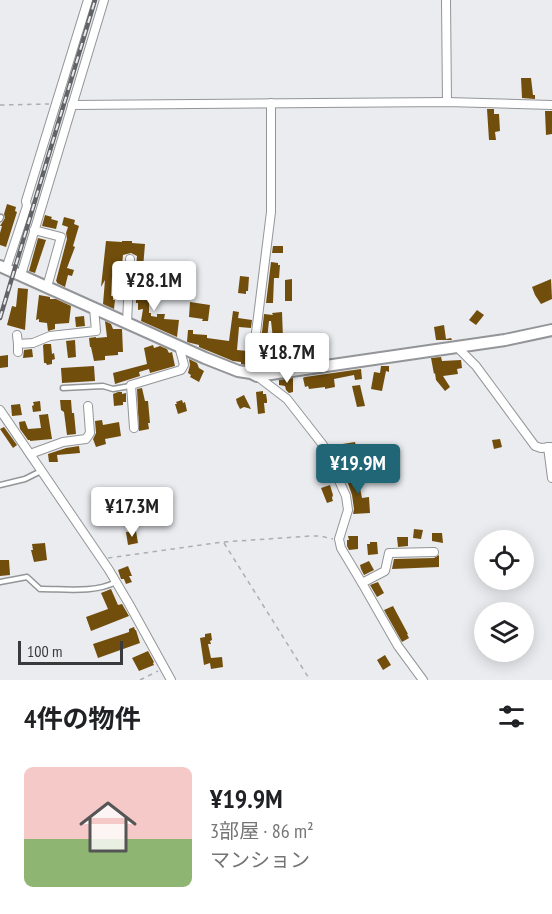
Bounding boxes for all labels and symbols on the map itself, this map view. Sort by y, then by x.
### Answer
pin: ¥28.1M [105,261,203,312]
pin: ¥18.7M [238,333,336,384]
pin: ¥19.9M [309,444,407,495]
pin: ¥17.3M [83,487,181,538]
scale bar [18,638,123,666]

